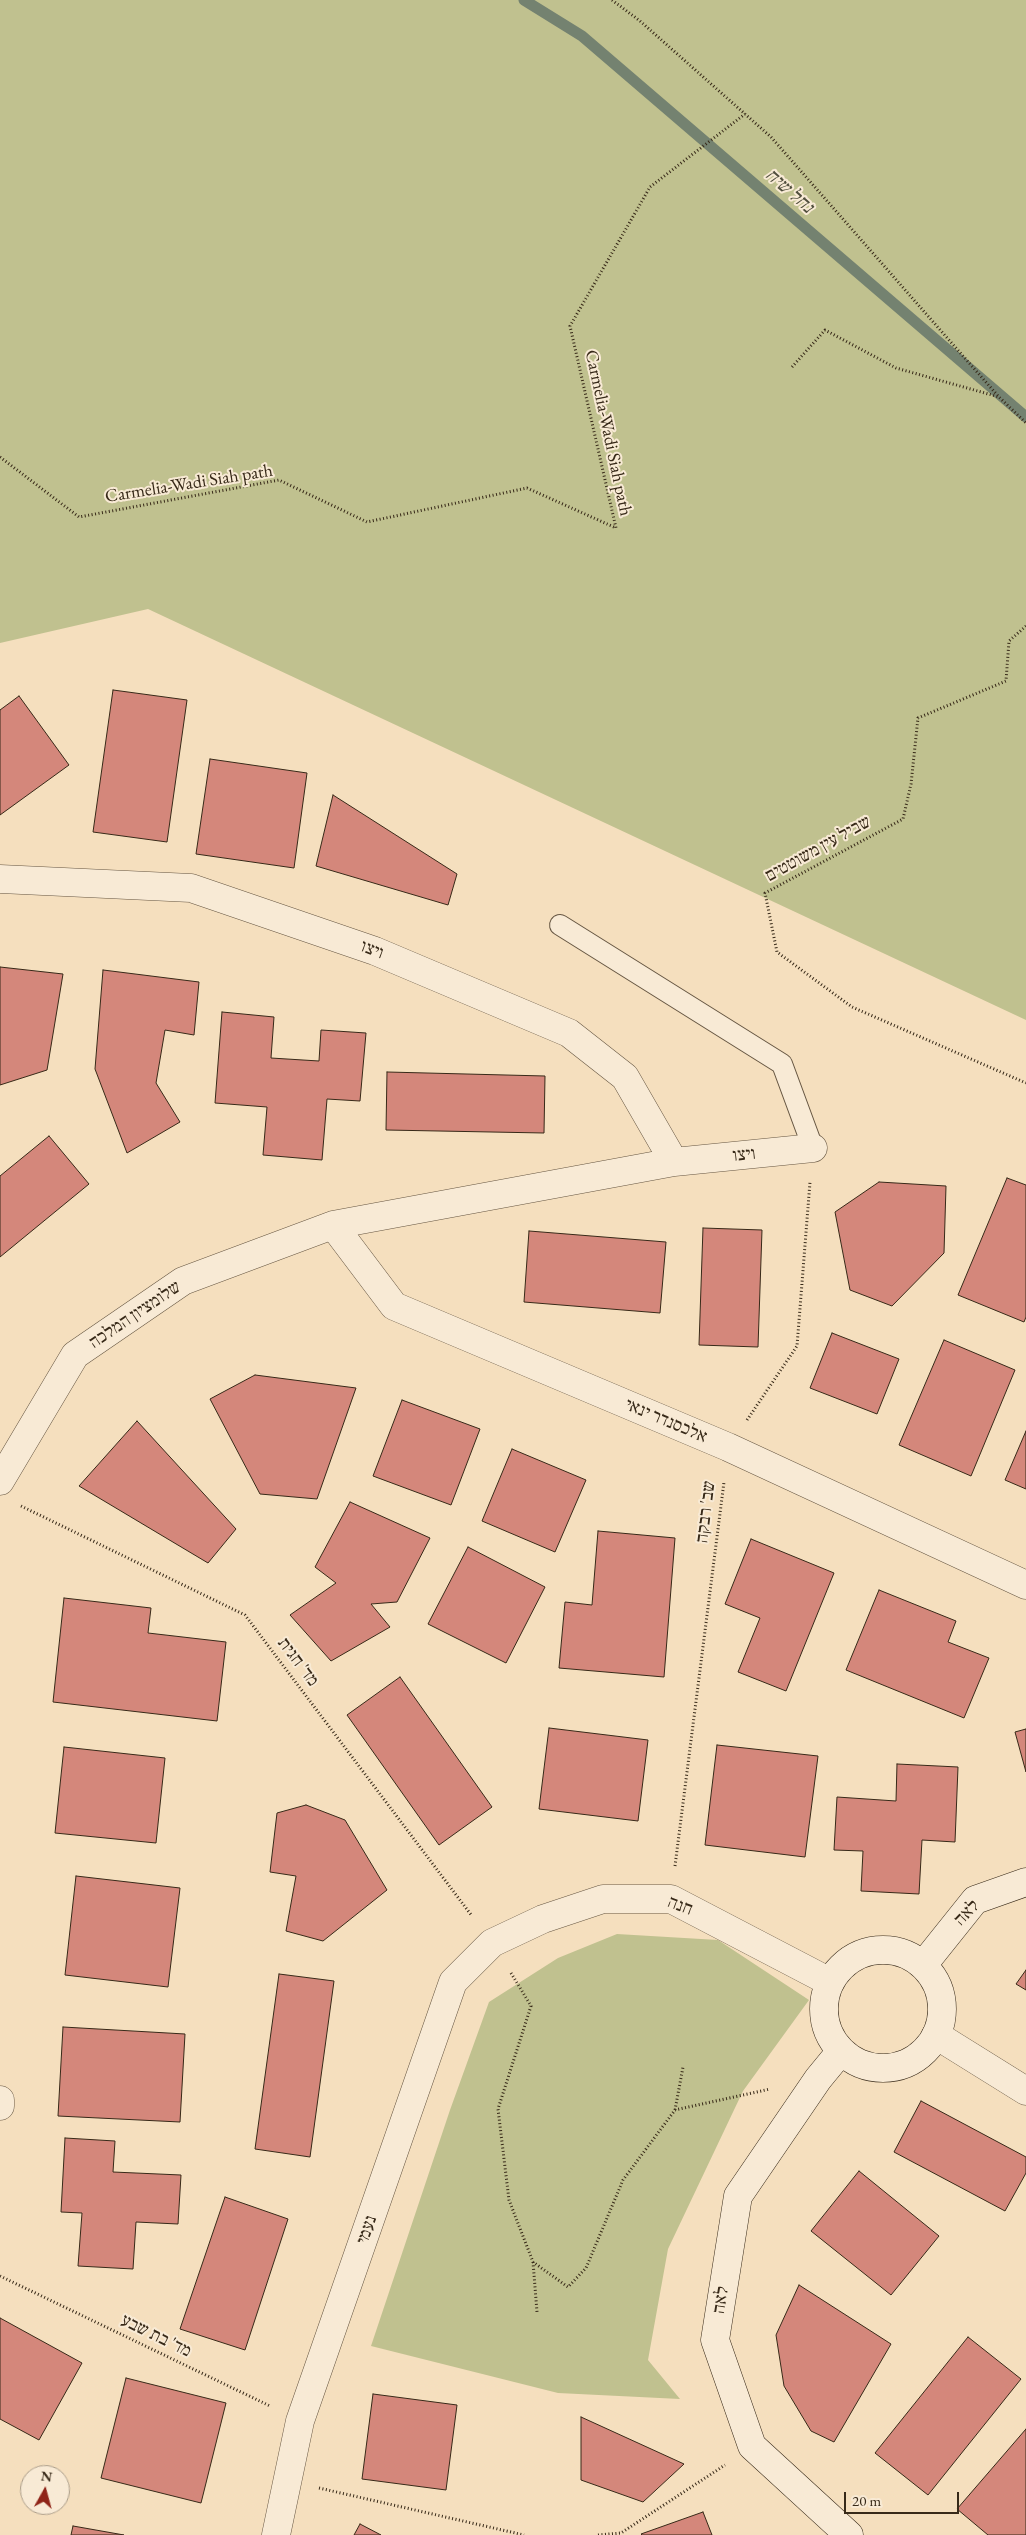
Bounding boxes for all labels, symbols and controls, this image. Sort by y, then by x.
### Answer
water label: נחל שיח [760,164,818,218]
street label: Carmelia-Wadi Siah path [580,348,636,518]
street label: Carmelia-Wadi Siah path [104,460,274,508]
street label: שביל עין משוטטים [761,811,875,887]
street label: ויצו [357,936,387,964]
street label: ויצו [731,1143,757,1167]
street label: שלומציון המלכה [85,1276,185,1354]
street label: אלכסנדר ינאי [621,1394,711,1448]
street label: שב' רבקה [691,1480,721,1544]
street label: מד' חגית [273,1633,323,1691]
street label: חנה [664,1891,696,1921]
street label: לאה [950,1895,984,1931]
street label: נעמי [352,2213,382,2247]
street label: לאה [708,2285,734,2315]
street label: מד' בת שבע [117,2310,195,2362]
north arrow [20,2465,70,2515]
text: N [40,2466,53,2486]
scale bar [846,2482,961,2514]
text: 20 m [852,2491,881,2510]

